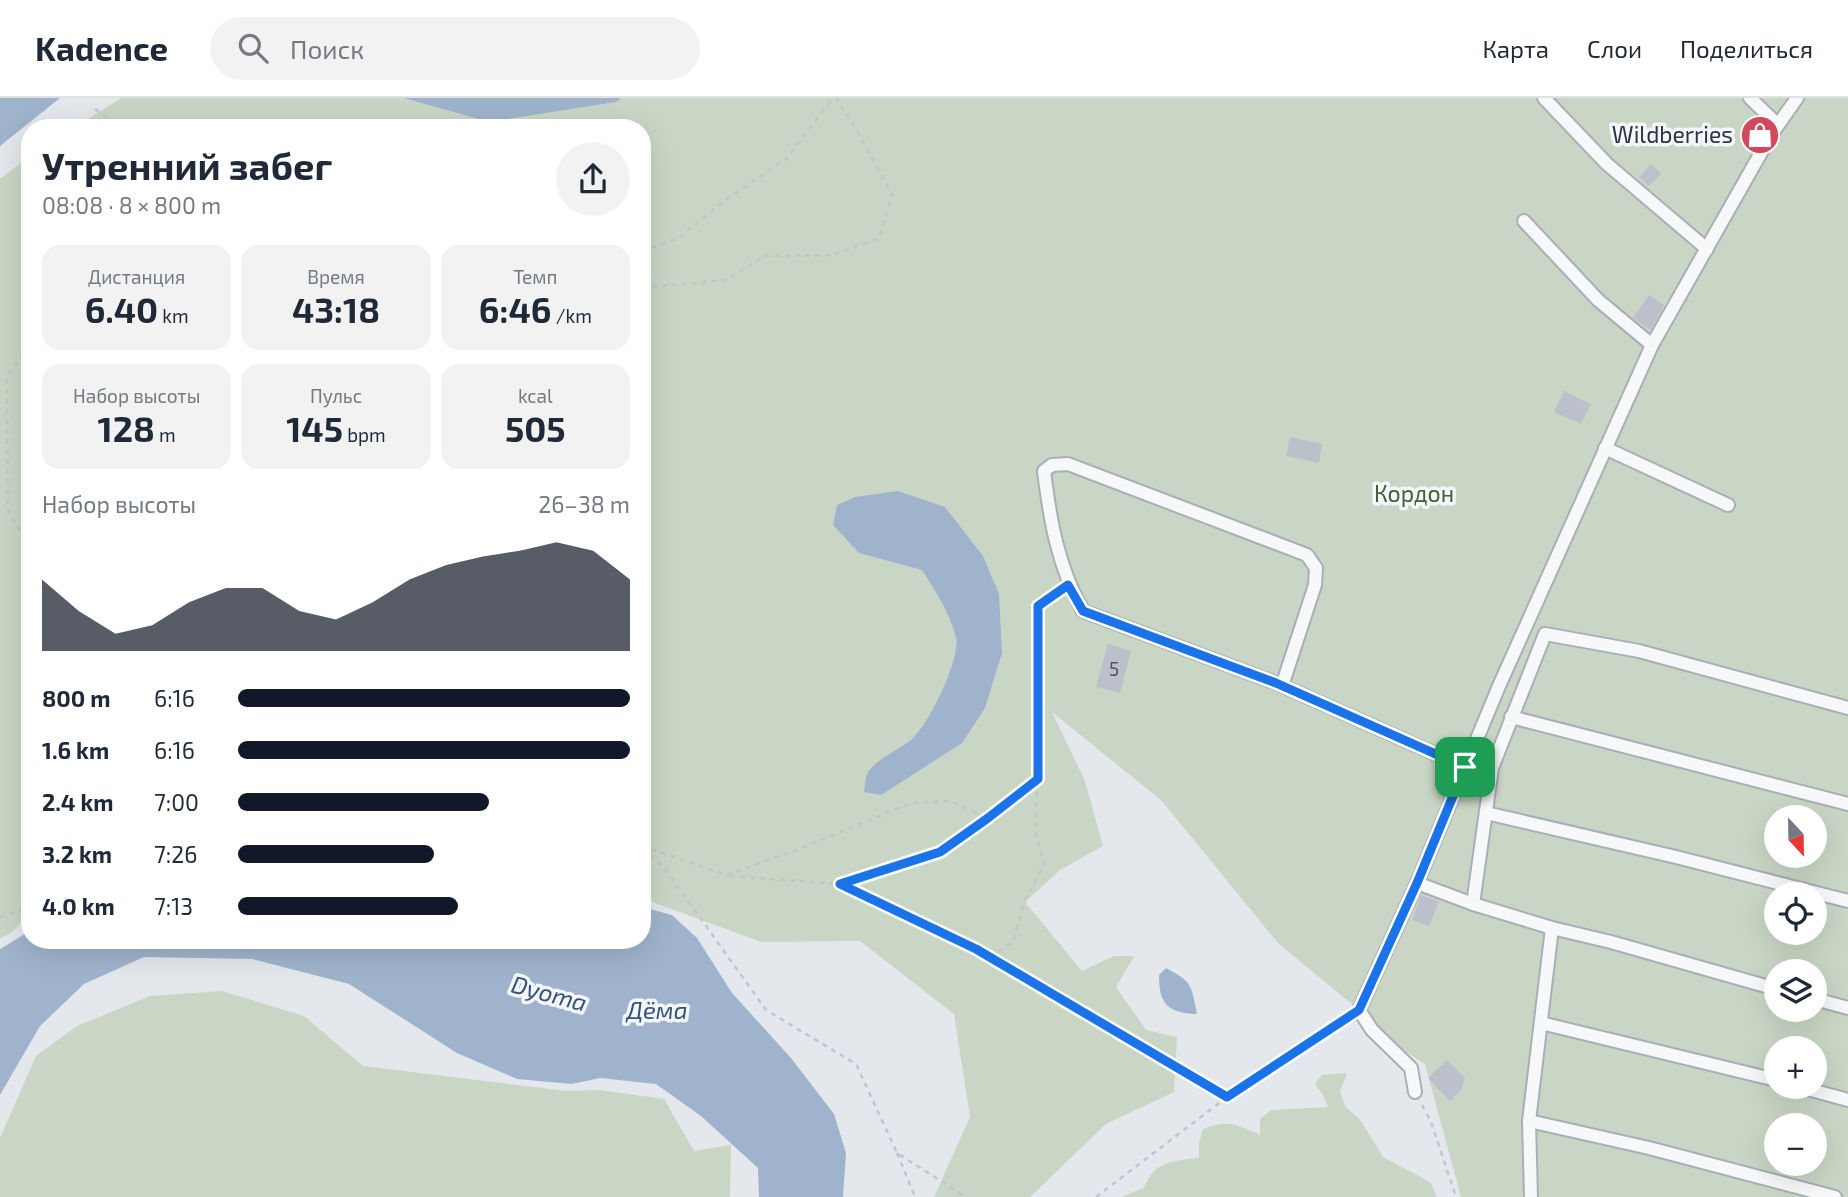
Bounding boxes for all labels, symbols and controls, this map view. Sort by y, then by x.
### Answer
search box [210,17,700,80]
text: Kadence [35,28,168,68]
icon: search [234,29,272,67]
text: Поиск [290,33,364,64]
text: Карта [1482,34,1549,63]
text: Слои [1587,34,1642,63]
text: Поделиться [1680,34,1813,63]
shop icon: Wildberries [1739,114,1781,156]
place label: Wildberries [1612,120,1733,148]
text: Утренний забег [42,142,332,188]
button: share [556,142,630,216]
text: 08:08 · 8 × 800 m [42,191,221,219]
text: Дистанция [88,265,185,288]
text: Время [307,265,365,288]
text: Темп [513,265,557,288]
text: 6.40 [85,288,158,330]
text: 43:18 [292,288,380,330]
text: 6:46 [479,288,551,330]
text: km [158,304,189,327]
text: /km [551,304,592,327]
text: Набор высоты [73,384,200,407]
text: Пульс [310,384,362,407]
text: kcal [518,384,553,407]
text: 128 [98,407,155,449]
text: 145 [286,407,343,449]
text: 505 [505,407,566,449]
text: m [155,423,176,446]
text: bpm [343,423,386,446]
park label: Кордон [1374,479,1454,507]
text: Набор высоты [42,490,196,518]
text: 26–38 m [538,490,630,518]
house number: 5 [1109,657,1119,680]
text: 800 m [42,684,111,712]
text: 6:16 [154,684,195,712]
text: 1.6 km [42,736,109,764]
text: 6:16 [154,736,195,764]
pin [1435,737,1495,797]
icon: arrive [1446,748,1484,786]
text: 2.4 km [42,788,114,816]
text: 7:00 [154,788,199,816]
north arrow [1764,805,1827,868]
map controls [1764,805,1827,1176]
text: 3.2 km [42,840,112,868]
text: 7:26 [154,840,197,868]
button: locate [1764,882,1827,945]
text: 4.0 km [42,892,115,920]
text: 7:13 [154,892,193,920]
button: layers [1764,959,1827,1022]
water label: Dyoma [508,969,590,1017]
water label: Дёма [625,995,688,1024]
button: + [1764,1036,1827,1099]
button: − [1764,1113,1827,1176]

